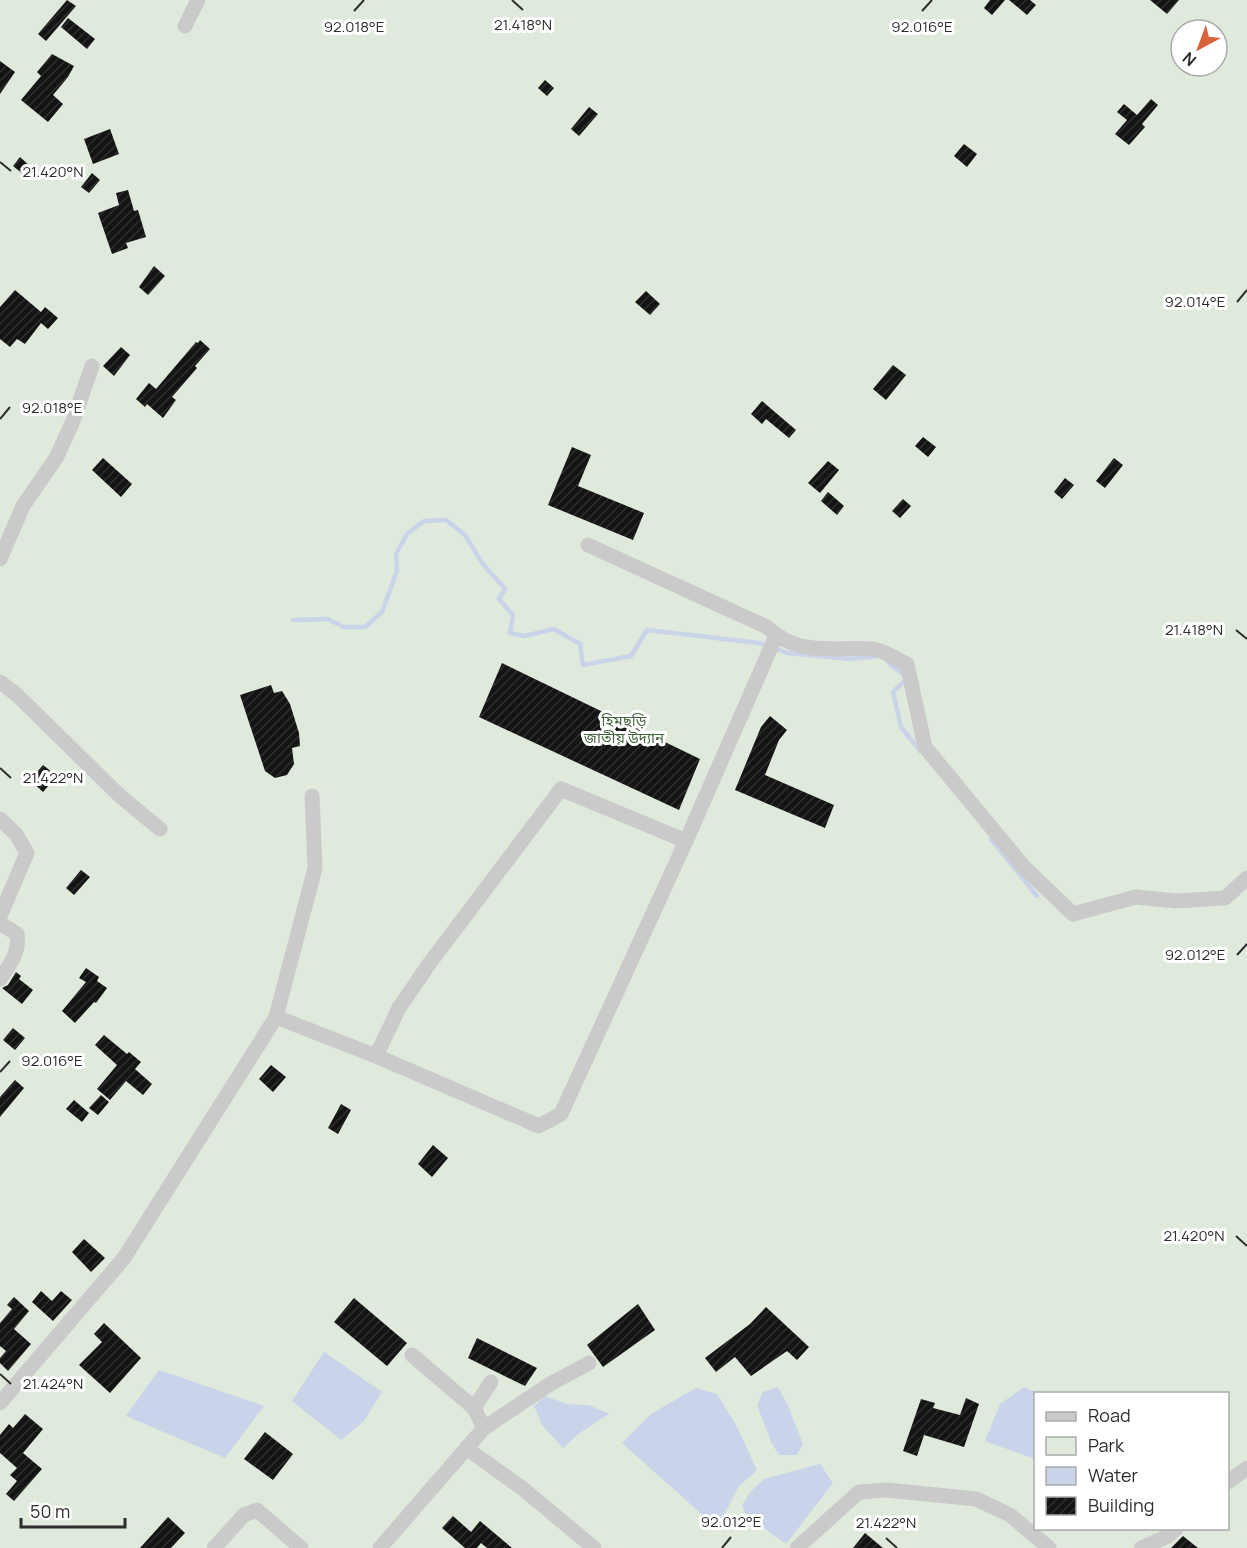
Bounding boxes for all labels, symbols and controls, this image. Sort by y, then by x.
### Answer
text: 21.418°N [494,14,552,35]
text: 92.018°E [324,16,384,37]
text: 92.016°E [891,16,953,37]
north arrow [1169,18,1229,78]
text: N [1178,47,1201,71]
text: 21.420°N [22,161,84,182]
text: 92.014°E [1165,291,1225,312]
text: 92.018°E [22,397,82,418]
text: 21.418°N [1165,619,1223,640]
park label: হিমছড়ি জাতীয় উদ্যান [583,710,665,748]
text: 21.422°N [23,767,83,788]
text: 92.012°E [1165,944,1225,965]
text: 92.016°E [21,1050,83,1071]
text: 21.420°N [1163,1225,1225,1246]
text: 21.424°N [23,1373,83,1394]
legend [1034,1392,1229,1530]
text: Road [1088,1403,1131,1427]
text: Park [1088,1433,1125,1457]
text: Water [1088,1463,1138,1487]
scale bar [21,1491,124,1529]
text: Building [1088,1493,1154,1517]
text: 50 m [30,1499,70,1523]
text: 92.012°E [701,1511,761,1532]
text: 21.422°N [856,1512,916,1533]

